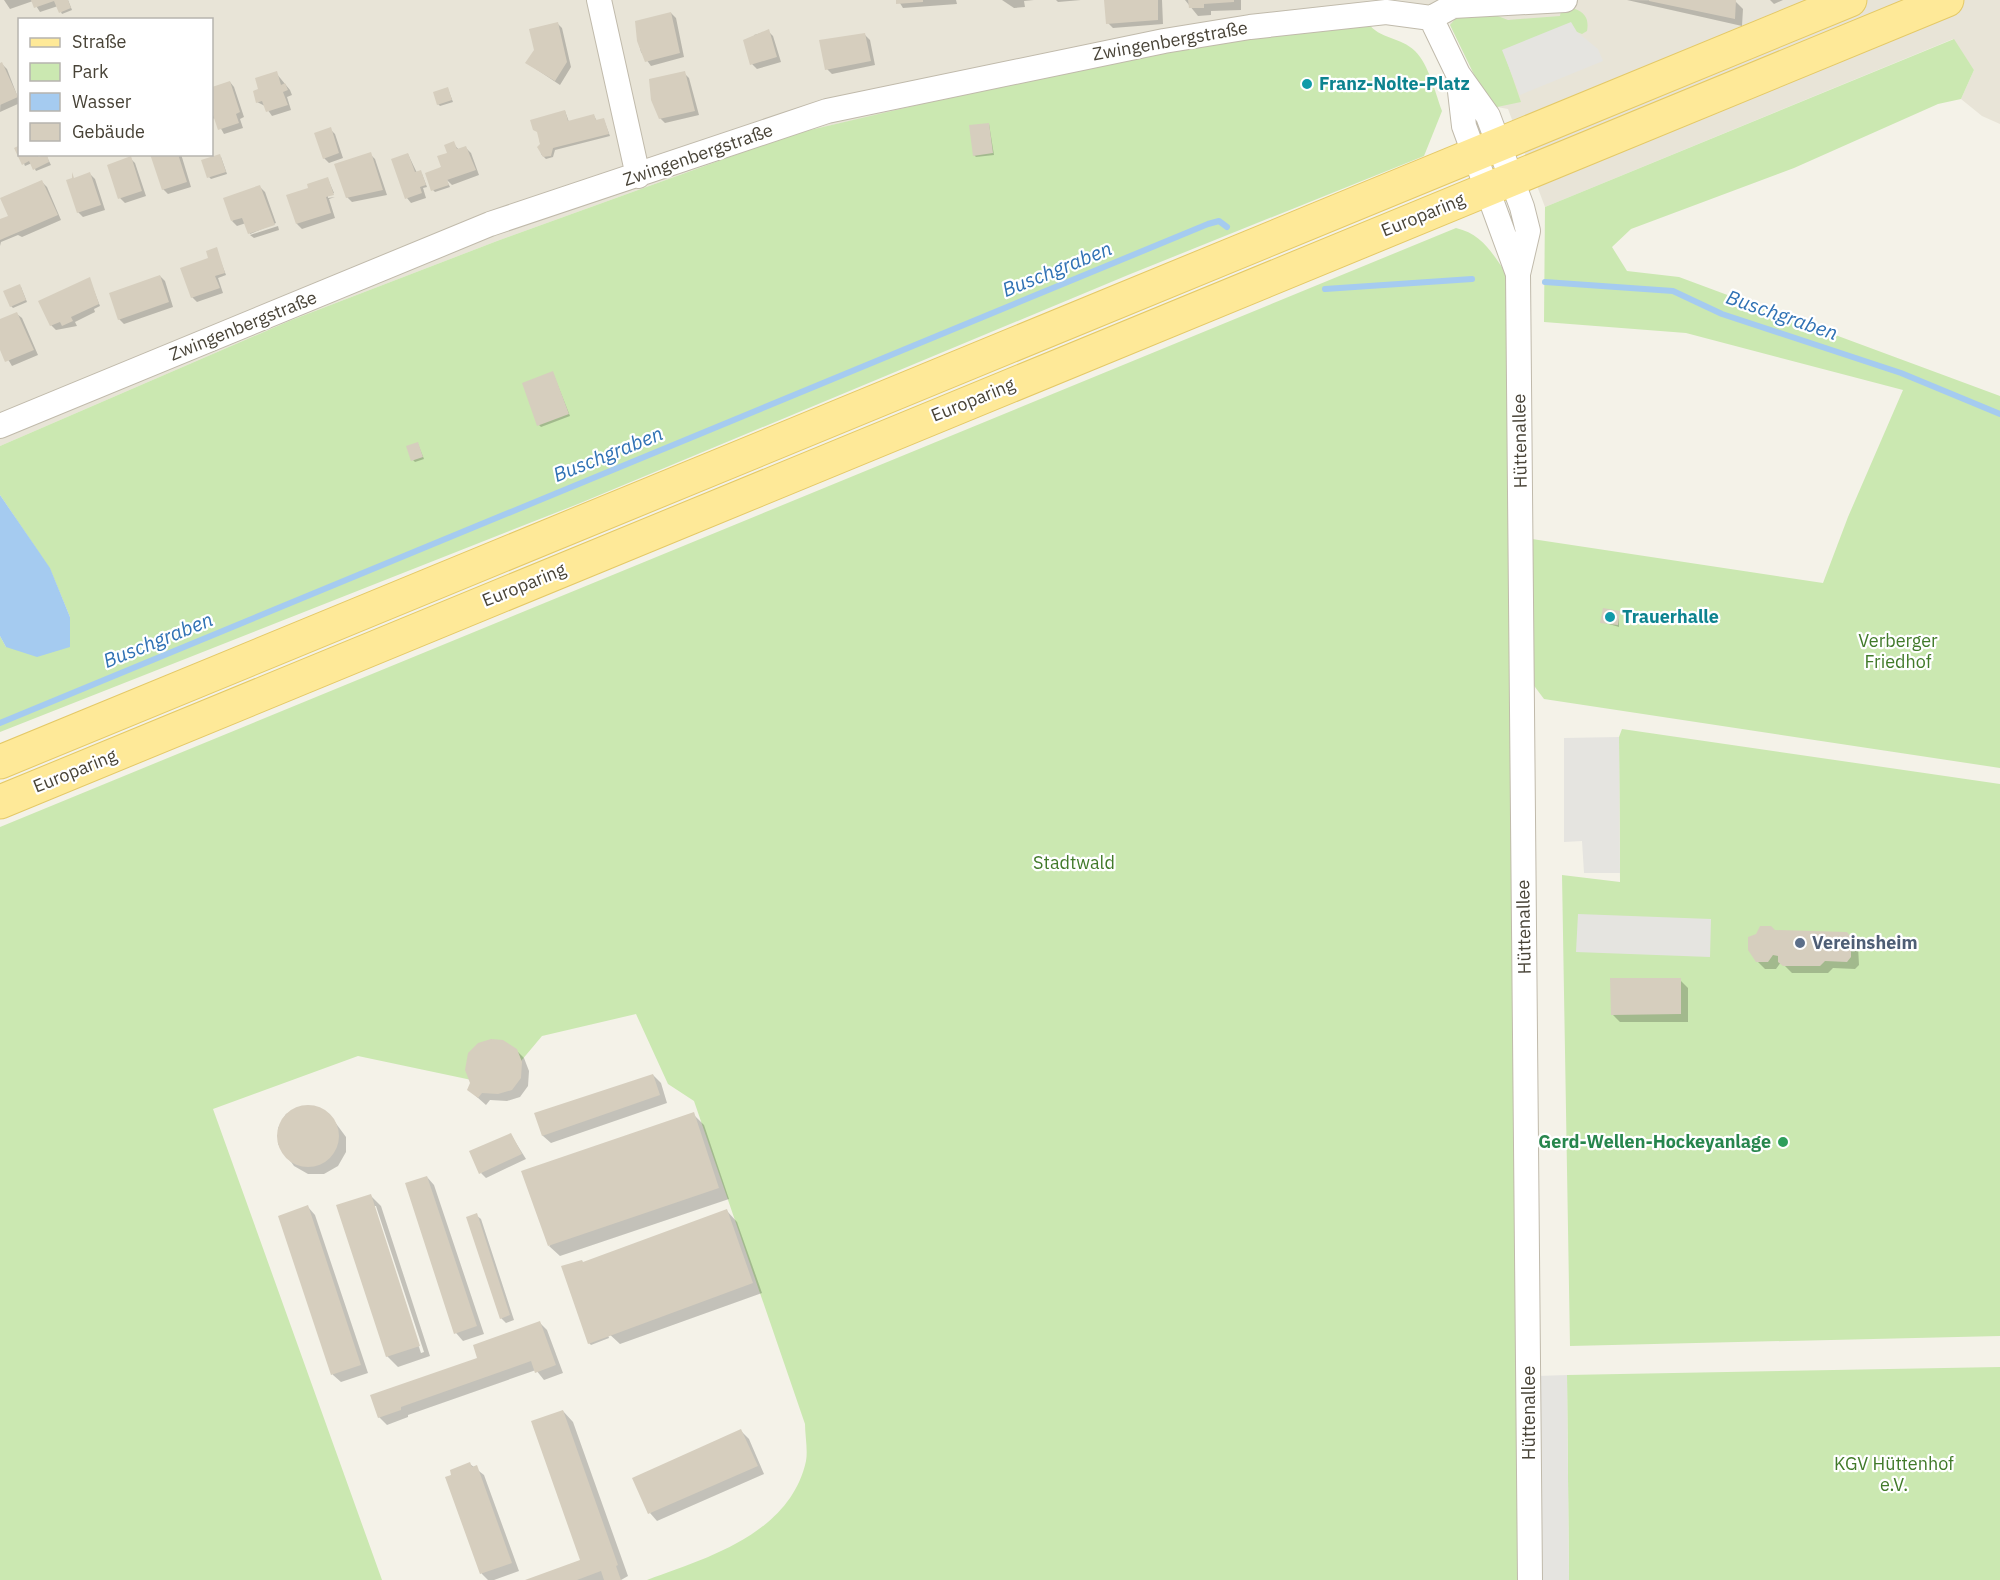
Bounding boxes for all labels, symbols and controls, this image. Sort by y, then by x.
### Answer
street label: Zwingenbergstraße [1091,16,1249,65]
legend [18,18,213,156]
text: Straße [72,30,126,53]
text: Park [72,60,109,83]
place label: Franz-Nolte-Platz [1319,72,1470,95]
marker: Franz-Nolte-Platz [1300,77,1314,91]
text: Wasser [72,90,132,113]
street label: Zwingenbergstraße [620,118,776,191]
text: Gebäude [72,120,145,143]
street label: Europaring [1378,187,1468,242]
water label: Buschgraben [998,234,1116,303]
water label: Buschgraben [1723,283,1841,346]
street label: Zwingenbergstraße [166,285,320,366]
street label: Europaring [928,372,1018,427]
street label: Hüttenallee [1507,393,1532,488]
water label: Buschgraben [549,419,667,488]
street label: Europaring [479,557,569,612]
water label: Buschgraben [99,605,217,674]
place label: Trauerhalle [1622,605,1719,628]
marker: Trauerhalle [1603,610,1617,624]
park label: Verberger Friedhof [1858,629,1938,673]
street label: Europaring [30,743,120,798]
park label: Stadtwald [1033,851,1115,874]
street label: Hüttenallee [1511,879,1536,974]
place label: Vereinsheim [1812,931,1918,954]
marker: Vereinsheim [1793,936,1807,950]
place label: Gerd-Wellen-Hockeyanlage [1538,1130,1771,1153]
marker: Gerd-Wellen-Hockeyanlage [1776,1135,1790,1149]
street label: Hüttenallee [1517,1366,1540,1460]
park label: KGV Hüttenhof e.V. [1834,1452,1954,1496]

